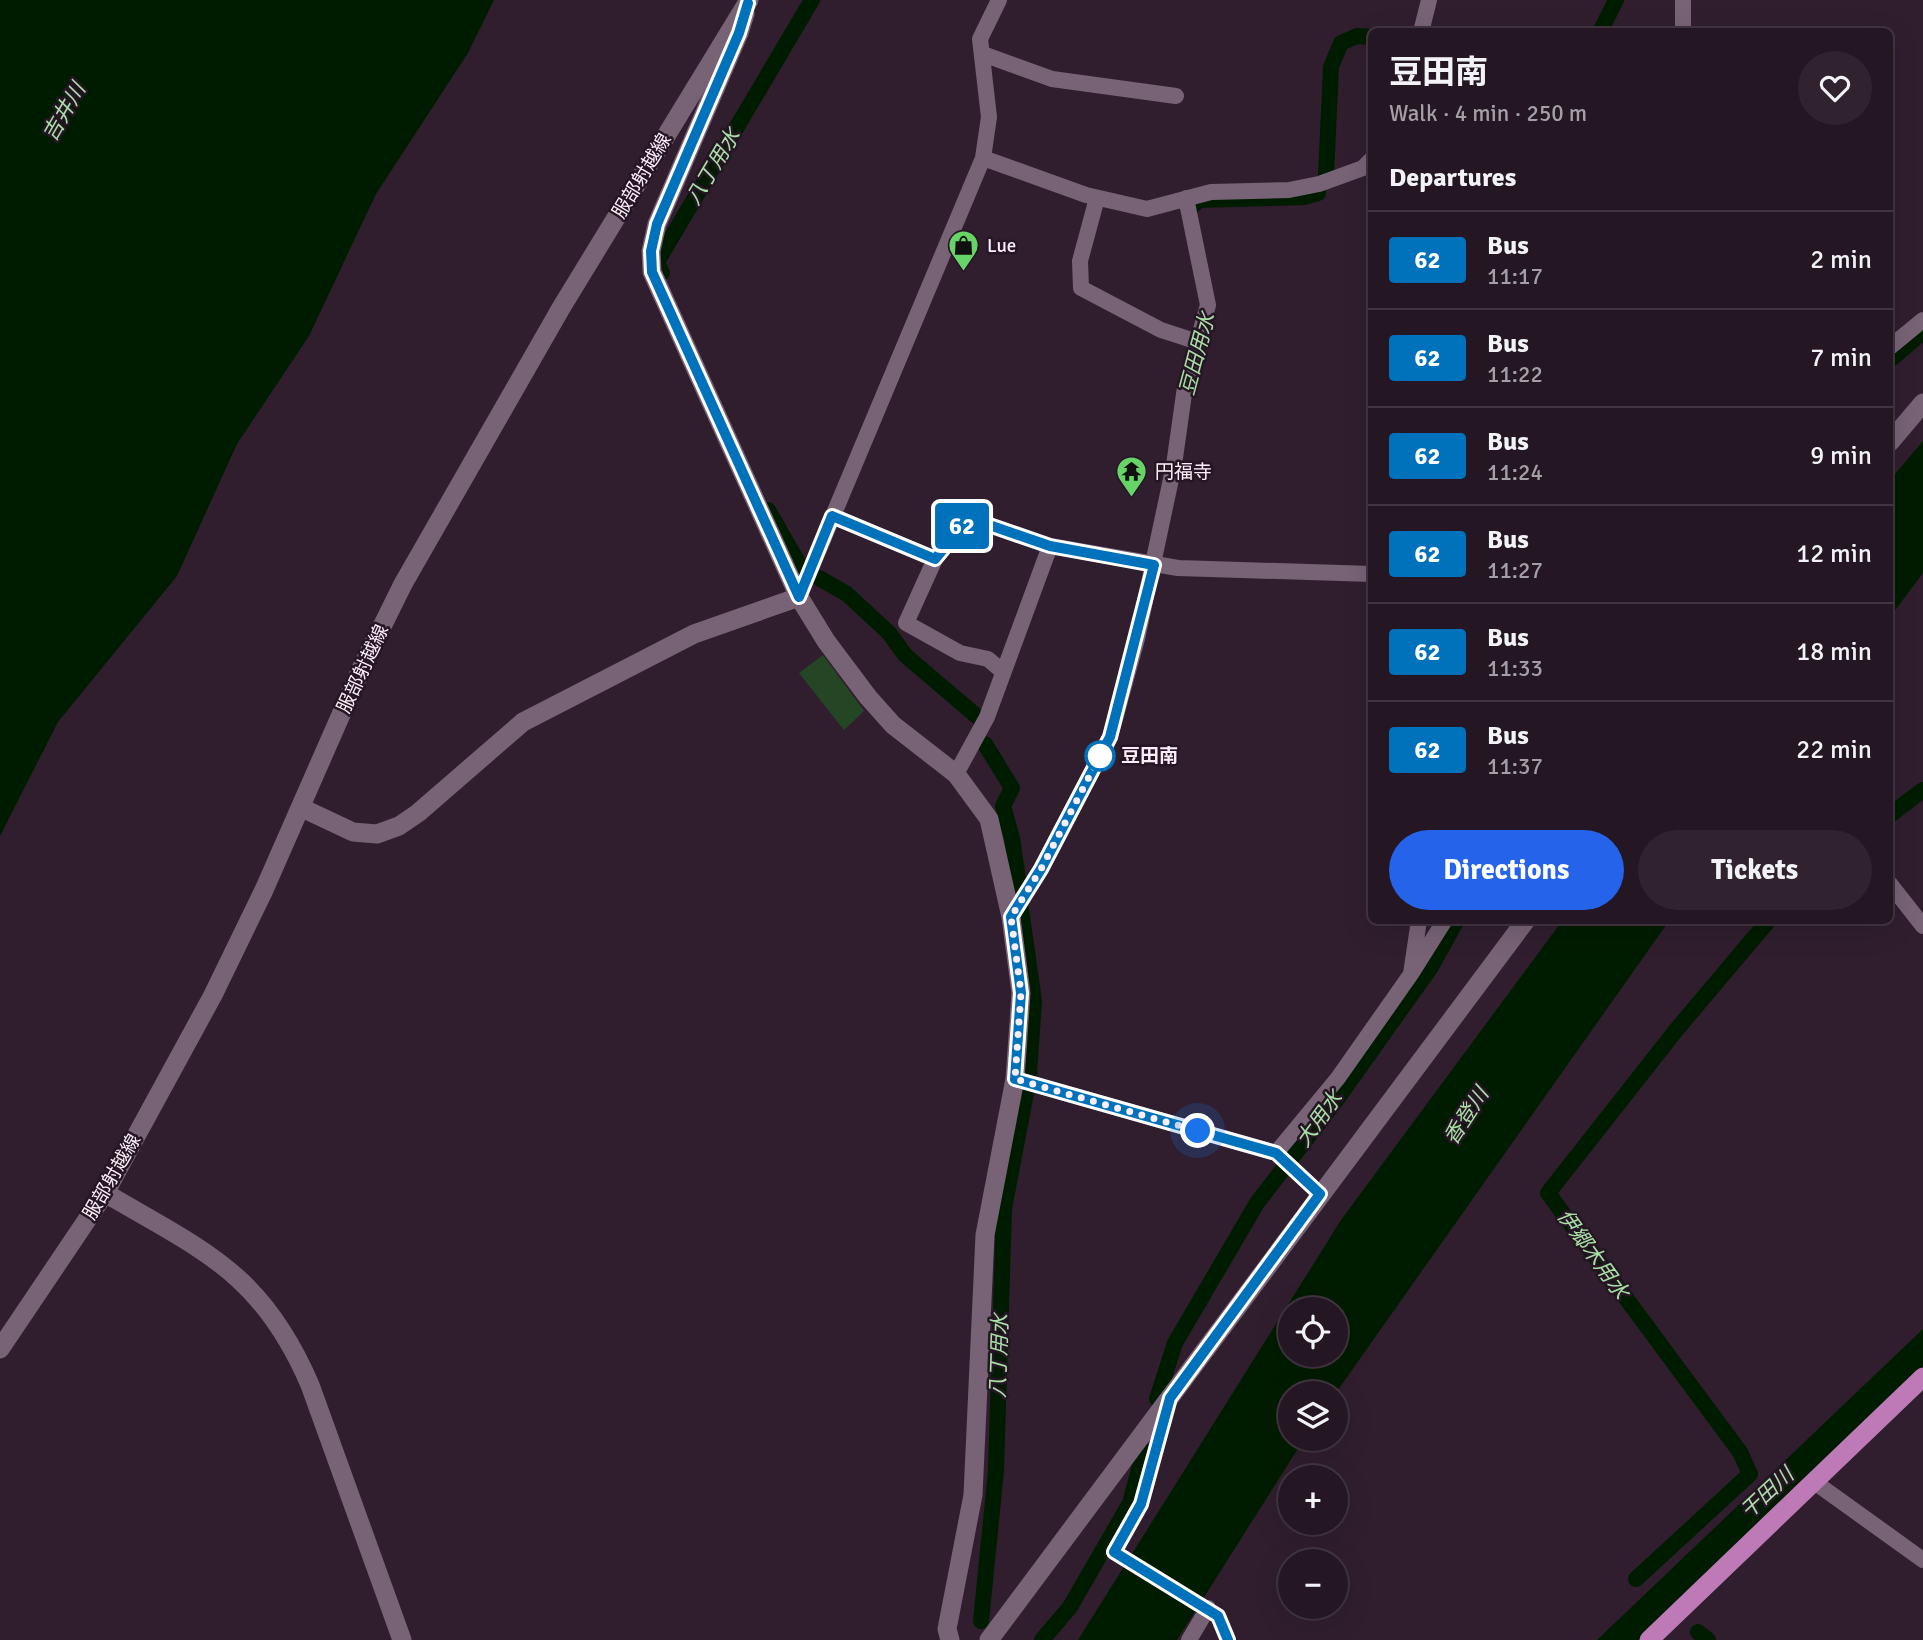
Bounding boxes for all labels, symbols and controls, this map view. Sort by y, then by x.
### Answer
button: heart [1798,51,1872,125]
text: 豆田南 [1389,52,1488,93]
water label: 吉井川 [37,76,92,146]
text: Walk · 4 min · 250 m [1389,99,1587,128]
water label: 八丁用水 [680,123,747,210]
street label: 服部射越線 [607,129,677,223]
text: Departures [1389,162,1516,194]
shop icon: Lue [947,229,981,273]
text: Bus [1487,230,1529,262]
place label: Lue [987,234,1016,258]
text: 2 min [1810,244,1872,276]
text: 62 [1415,245,1440,275]
text: 11:17 [1487,262,1543,291]
water label: 豆田用水 [1174,308,1221,398]
text: Bus [1487,328,1529,360]
text: 7 min [1810,342,1872,374]
text: 62 [1415,343,1440,373]
text: 11:22 [1487,360,1543,389]
text: Bus [1487,426,1529,458]
text: 9 min [1810,440,1872,472]
text: 62 [1415,441,1440,471]
temple icon: 円福寺 [1115,455,1149,499]
text: 11:24 [1487,458,1543,487]
place label: 円福寺 [1155,460,1212,484]
line badge: 62 [930,503,993,549]
text: 62 [949,511,975,541]
text: Bus [1487,524,1529,556]
text: 12 min [1796,538,1872,570]
text: 62 [1415,539,1440,569]
text: 11:27 [1487,556,1543,585]
street label: 服部射越線 [332,621,394,717]
text: Bus [1487,622,1529,654]
text: 18 min [1796,636,1872,668]
text: 62 [1415,637,1440,667]
text: 11:33 [1487,654,1543,683]
text: Bus [1487,720,1529,752]
text: 22 min [1796,734,1872,766]
text: 62 [1415,735,1440,765]
marker: 豆田南 [1085,741,1115,771]
place label: 豆田南 [1121,744,1178,768]
text: 11:37 [1487,752,1543,781]
button: Directions [1389,830,1624,910]
button: Tickets [1638,830,1872,910]
water label: 香登川 [1438,1081,1495,1149]
water label: 大用水 [1290,1084,1349,1152]
your location [1180,1113,1215,1148]
street label: 服部射越線 [78,1130,146,1224]
water label: 伊郷木用水 [1552,1204,1636,1306]
map controls [1278,1297,1348,1619]
button: locate [1278,1297,1348,1367]
water label: 八丁用水 [985,1312,1014,1398]
button: layers [1278,1381,1348,1451]
water label: 干田川 [1735,1461,1800,1524]
button: + [1278,1465,1348,1535]
button: − [1278,1549,1348,1619]

